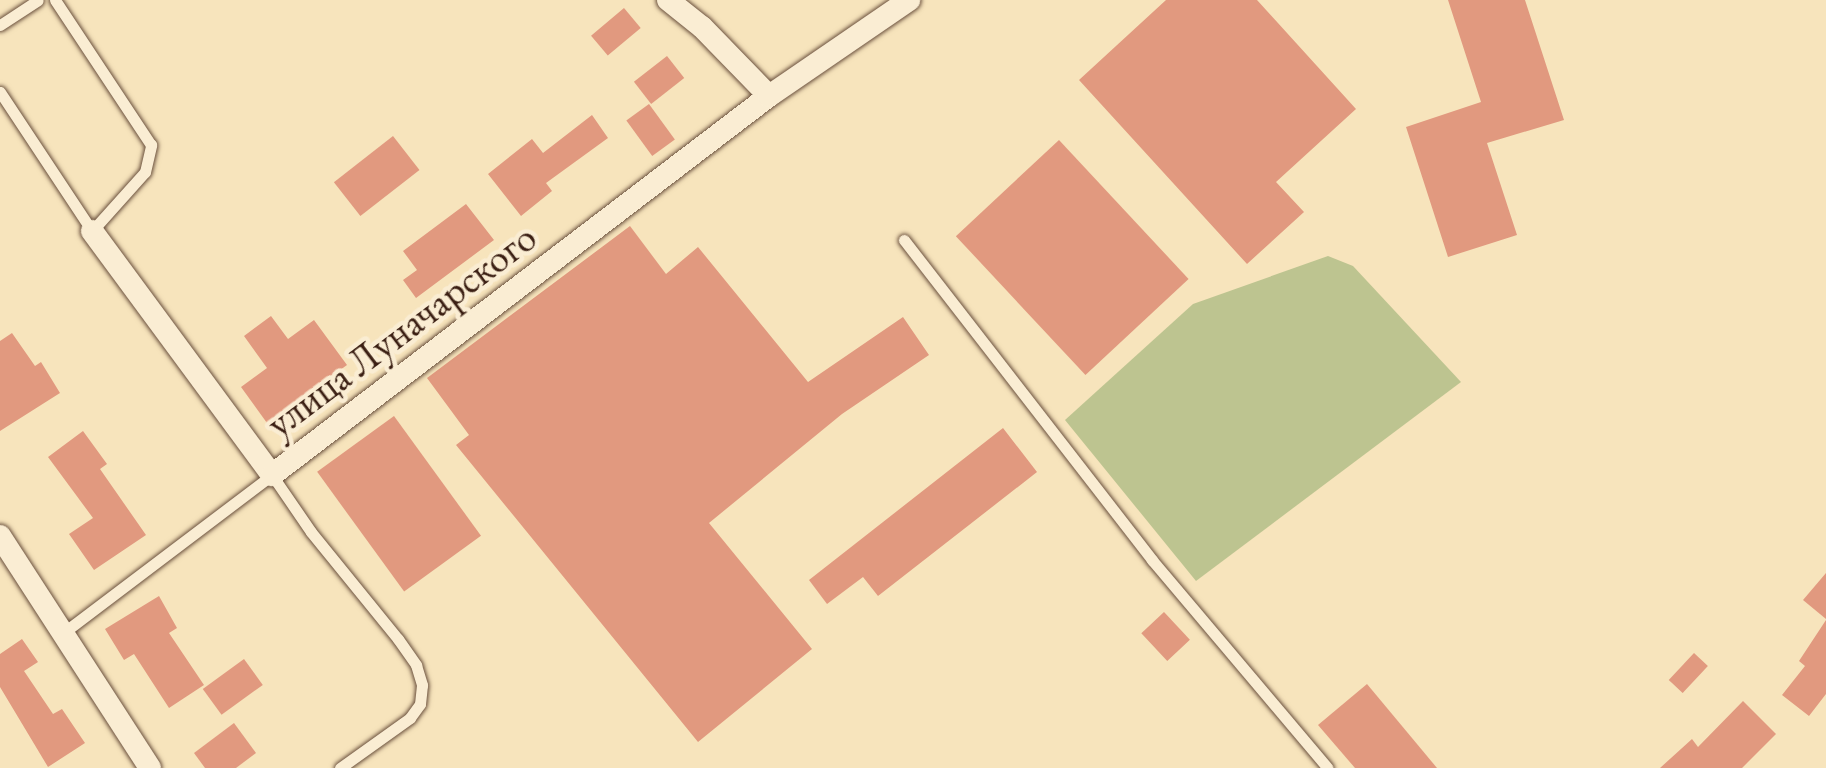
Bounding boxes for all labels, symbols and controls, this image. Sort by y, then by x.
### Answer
street label: улица Луначарского [256,213,546,447]

